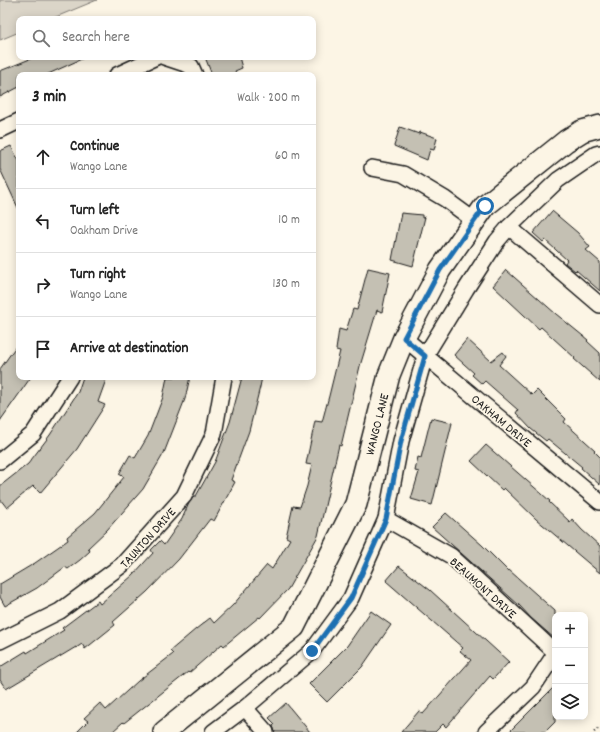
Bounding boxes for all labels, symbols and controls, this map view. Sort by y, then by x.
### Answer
search box [16,16,316,60]
icon: search [30,27,52,49]
text: Search here [62,27,130,49]
text: 3 min [32,86,66,110]
text: Walk · 200 m [237,89,300,108]
text: Continue [70,136,119,158]
icon: ahead [32,146,54,168]
text: 60 m [275,147,300,166]
text: Wango Lane [70,158,127,177]
route start [476,197,494,215]
text: Turn left [70,200,119,222]
icon: left [32,210,54,232]
text: 10 m [278,211,300,230]
text: Oakham Drive [70,222,138,241]
text: Turn right [70,264,126,286]
icon: right [32,274,54,296]
text: 130 m [272,275,300,294]
text: Wango Lane [70,286,127,305]
icon: arrive [32,338,54,360]
text: Arrive at destination [70,338,188,360]
street label: OAKHAM DRIVE [466,391,535,453]
street label: WANGO LANE [362,392,395,457]
street label: TAUNTON DRIVE [116,504,181,573]
street label: BEAUMONT DRIVE [445,554,520,624]
map controls [552,612,588,720]
button: + [552,612,588,648]
route end [303,642,321,660]
button: − [552,648,588,684]
button: layers [552,684,588,720]

